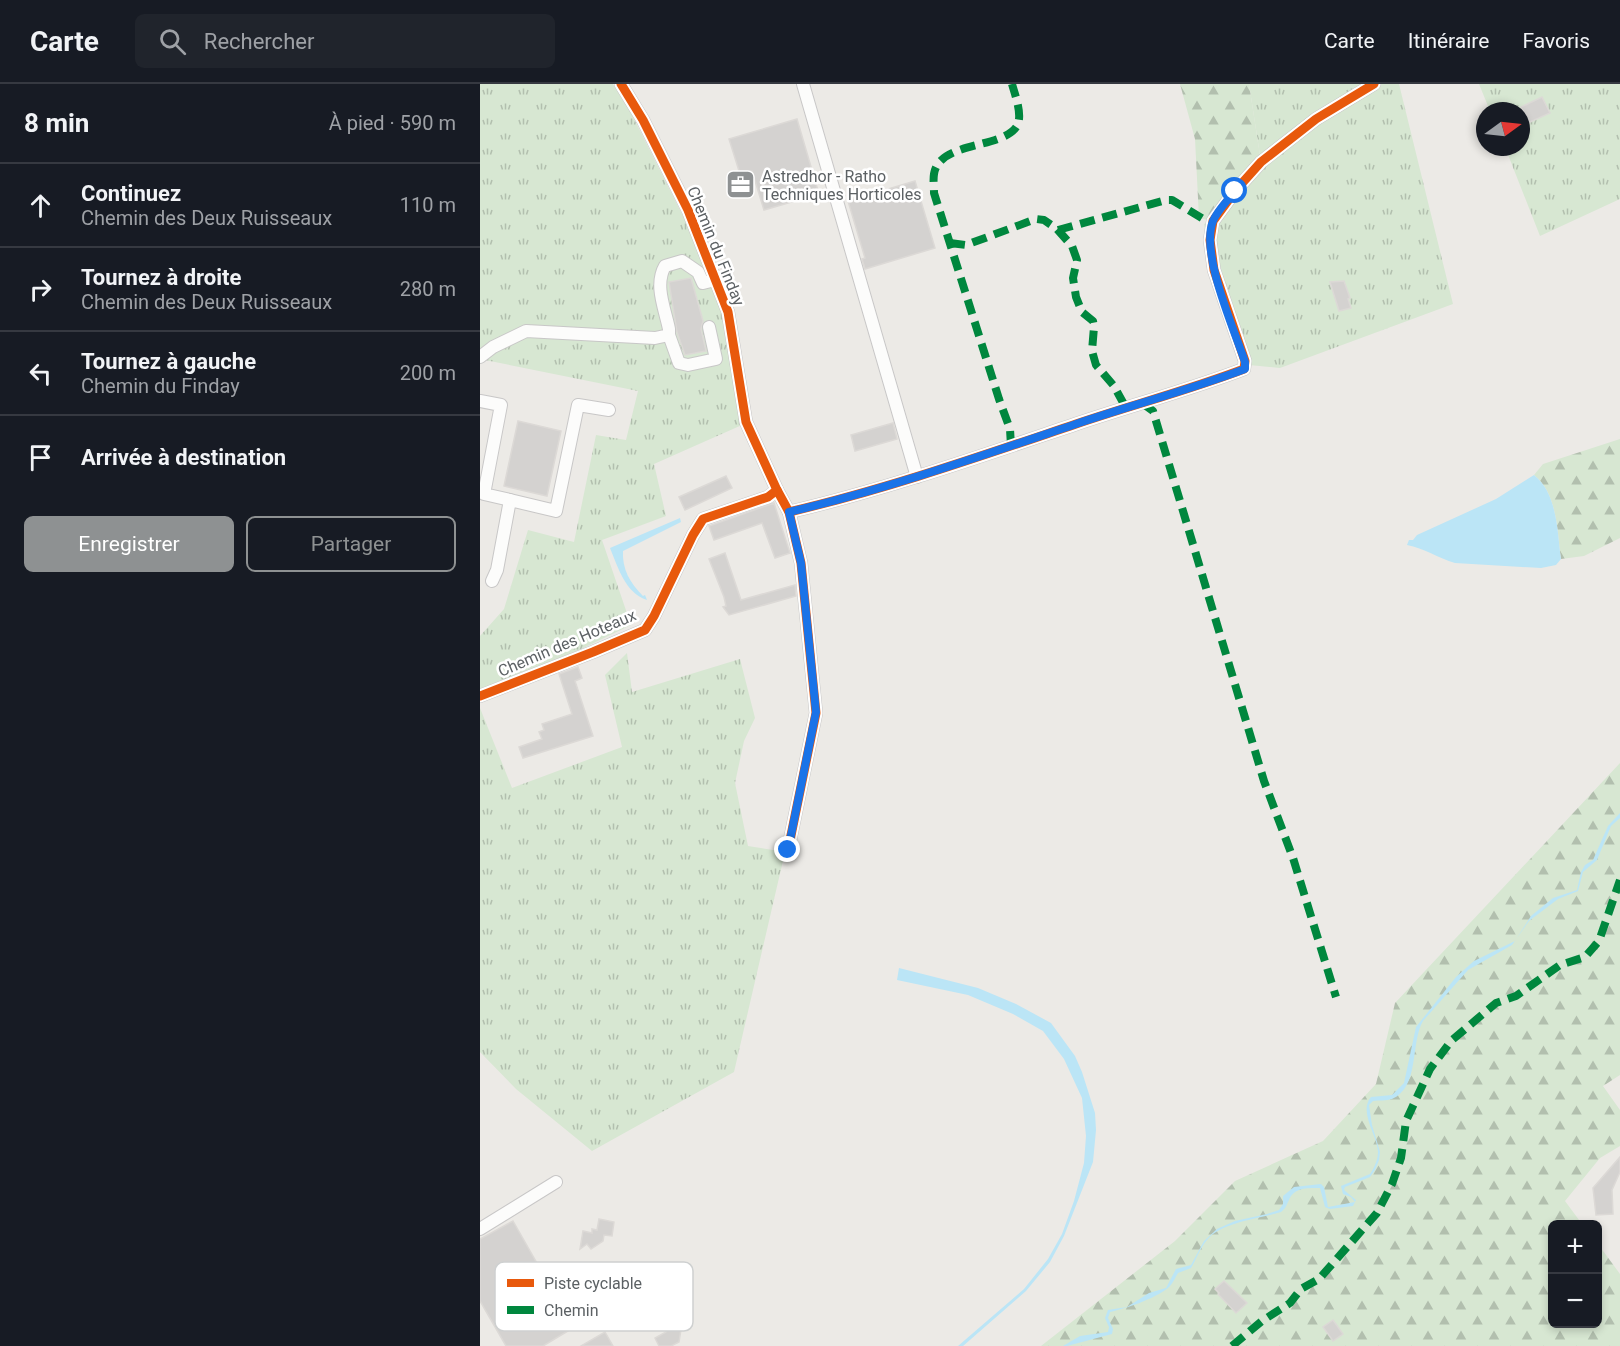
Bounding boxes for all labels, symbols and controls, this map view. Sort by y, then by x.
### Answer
search box [135,14,555,68]
text: Carte [30,25,99,58]
icon: search [156,25,189,58]
text: Rechercher [204,29,314,54]
text: Carte [1324,29,1375,53]
text: Itinéraire [1408,29,1489,53]
text: Favoris [1522,29,1590,53]
north arrow [1476,102,1530,156]
text: 8 min [24,108,89,138]
text: À pied · 590 m [329,111,456,135]
place label: Astredhor - Ratho Techniques Horticoles [762,167,921,204]
office icon: Astredhor - Ratho Techniques Horticoles [725,169,757,201]
route start [1221,177,1247,203]
text: Continuez [81,181,181,206]
street label: Chemin du Finday [683,184,749,309]
icon: ahead [24,189,57,222]
text: 110 m [400,193,456,217]
text: Chemin des Deux Ruisseaux [81,206,332,230]
text: Tournez à droite [81,265,241,290]
icon: right [24,273,57,306]
text: 280 m [400,277,456,301]
text: Chemin des Deux Ruisseaux [81,290,332,314]
text: Tournez à gauche [81,349,256,374]
icon: left [24,357,57,390]
text: 200 m [400,361,456,385]
text: Chemin du Finday [81,374,240,398]
icon: arrive [24,441,57,474]
text: Arrivée à destination [81,445,286,470]
button: Enregistrer [24,516,234,572]
button: Partager [246,516,456,572]
street label: Chemin des Hoteaux [495,605,639,681]
route end [774,836,800,862]
map controls [1548,1220,1602,1328]
button: + [1548,1220,1602,1274]
legend [495,1262,693,1331]
text: Piste cyclable [544,1274,642,1293]
button: − [1548,1274,1602,1328]
text: Chemin [544,1301,598,1320]

